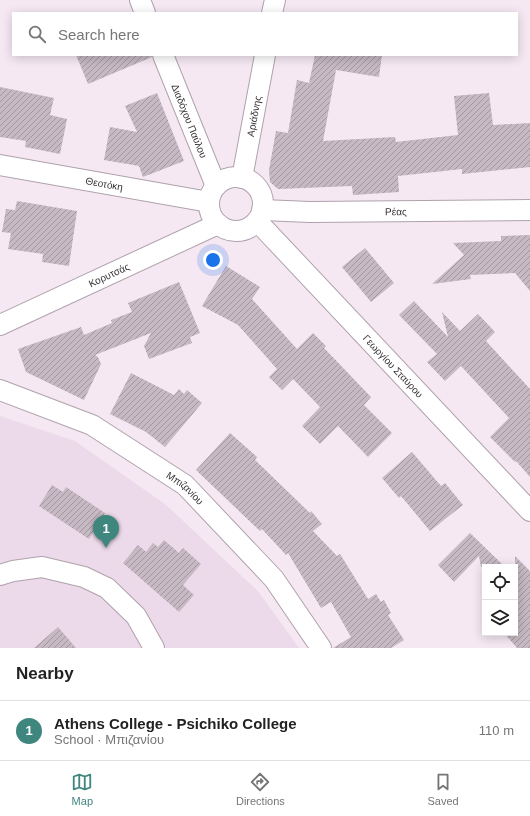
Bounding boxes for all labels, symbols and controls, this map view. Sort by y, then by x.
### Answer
search box [12,12,518,56]
icon: search [26,23,48,45]
text: Search here [58,26,140,43]
street label: Διαδόχου Παύλου [169,82,209,160]
street label: Αριάδνης [245,95,263,138]
street label: Θεοτόκη [85,175,124,193]
street label: Ρέας [385,206,407,217]
your location [203,250,223,270]
street label: Κορυτσάς [87,261,131,289]
street label: Γεωργίου Σταύρου [361,333,425,400]
street label: Μπιζανίου [164,470,205,507]
pin: 1 [93,515,119,548]
map controls [482,564,518,636]
button: locate [482,564,518,600]
button: layers [482,600,518,636]
text: Nearby [16,664,74,683]
text: Athens College - Psichiko College [54,715,297,732]
text: 1 [25,723,33,738]
text: 110 m [479,723,514,738]
text: School · Μπιζανίου [54,732,164,747]
tab: Map [71,771,93,807]
tab: Directions [236,771,285,807]
tab: Saved [427,771,459,807]

